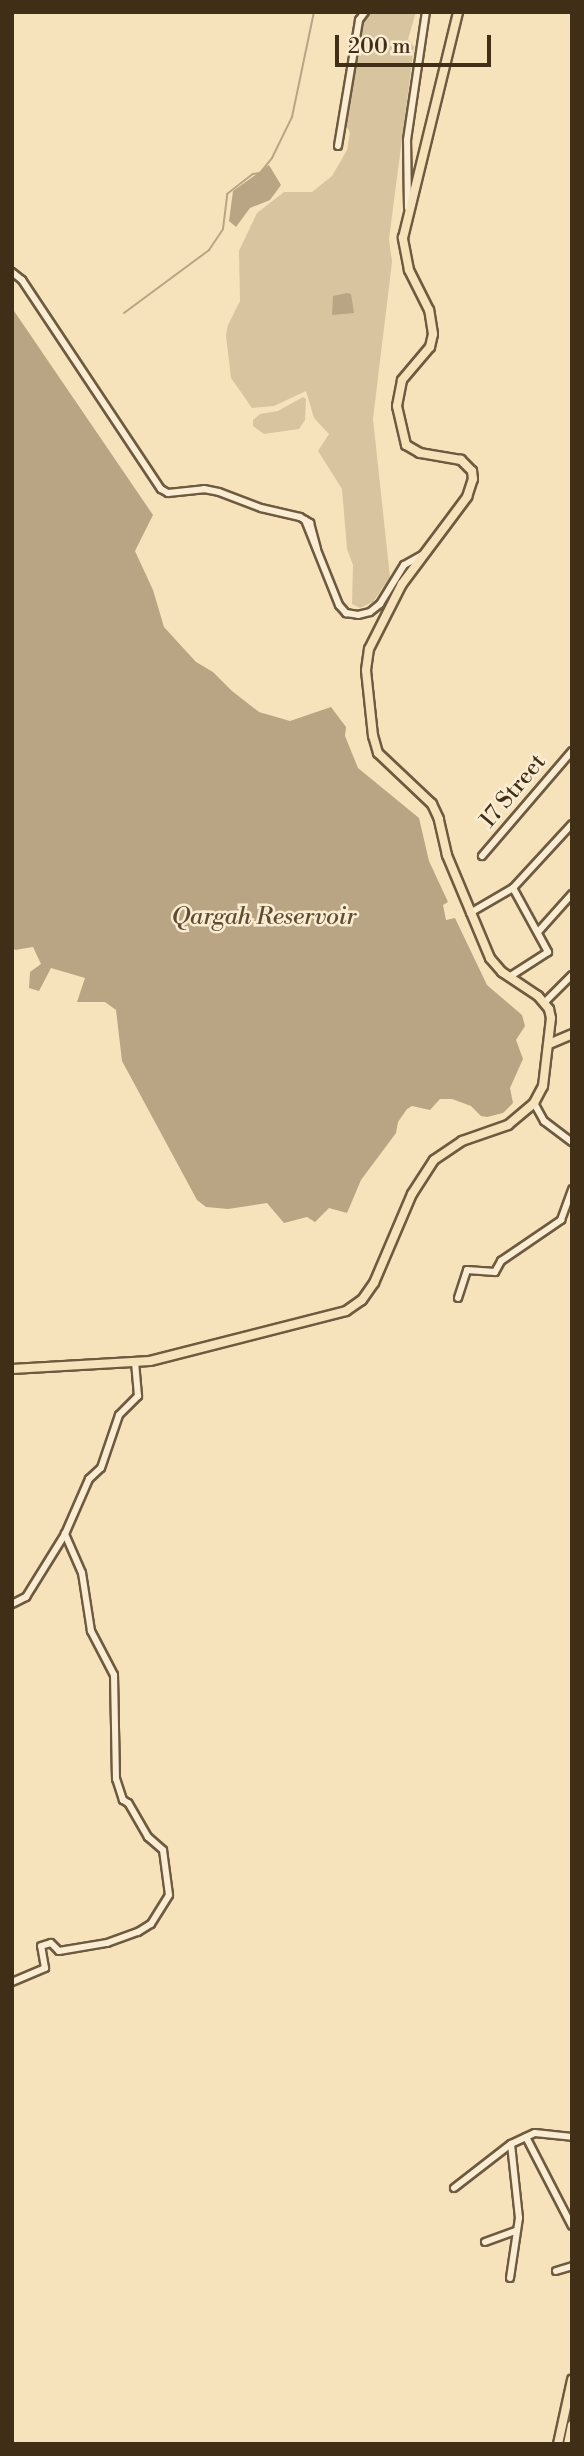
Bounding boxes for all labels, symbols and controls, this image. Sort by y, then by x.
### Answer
scale bar [339,21,495,65]
text: 200 m [348,34,411,60]
street label: 17 Street [474,749,552,833]
water label: Qargah Reservoir [171,904,357,932]

